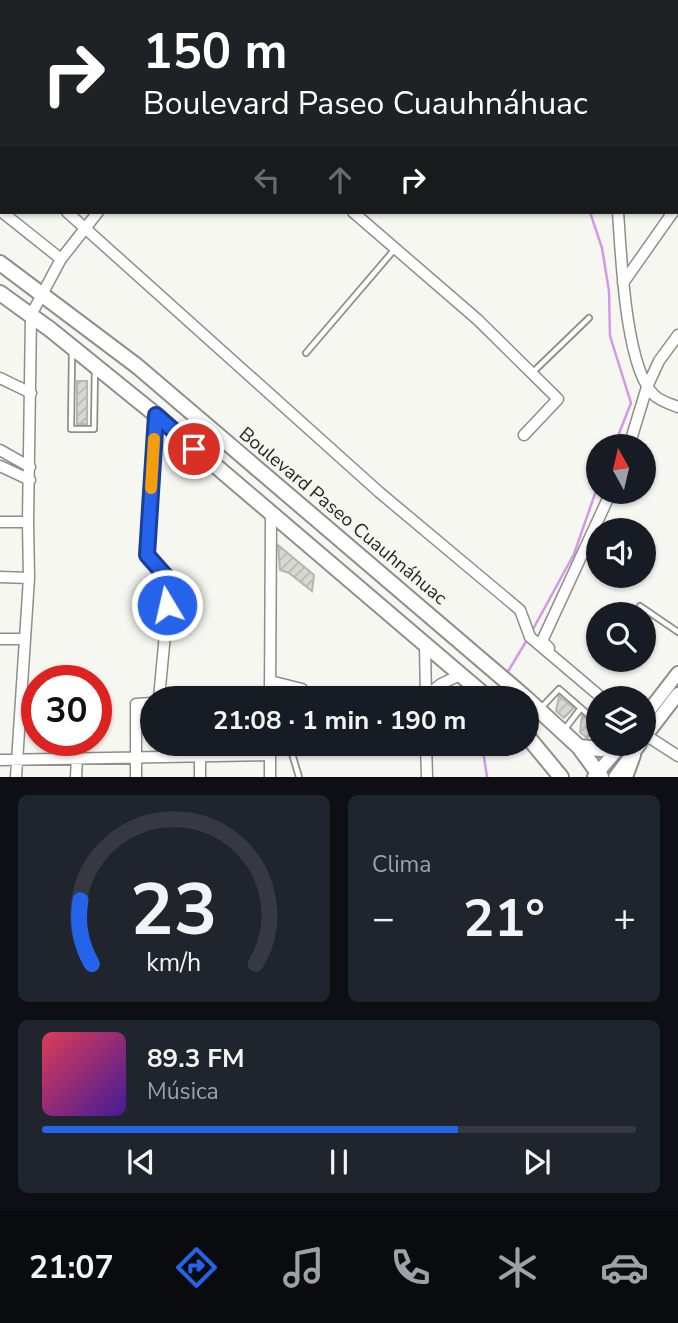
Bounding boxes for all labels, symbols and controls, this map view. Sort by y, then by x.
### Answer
text: 150 m [143,18,287,85]
icon: right [28,28,119,119]
text: Boulevard Paseo Cuauhnáhuac [143,82,588,125]
icon: left [248,161,286,199]
icon: ahead [321,161,359,199]
icon: right [394,161,432,199]
pin [164,419,224,479]
street label: Boulevard Paseo Cuauhnáhuac [233,421,453,611]
icon: arrive [175,430,213,468]
north arrow [586,434,656,504]
map controls [586,434,656,756]
button: sound [586,518,656,588]
position arrow [130,568,204,642]
button: search [586,602,656,672]
speed limit sign: 30 [21,665,112,756]
button: layers [586,686,656,756]
text: 21:08 · 1 min · 190 m [213,703,466,738]
text: Clima [372,849,432,880]
text: 23 [130,861,218,961]
text: 21° [463,883,545,954]
text: − [372,893,395,944]
text: + [613,893,636,944]
text: km/h [146,946,202,980]
text: 89.3 FM [147,1041,244,1076]
text: Música [147,1076,219,1107]
icon: previous [122,1143,160,1181]
icon: pause [320,1143,358,1181]
icon: next [518,1143,556,1181]
icon: directions [172,1243,221,1292]
icon: music [279,1243,328,1292]
icon: phone [386,1243,435,1292]
icon: climate [493,1243,542,1292]
icon: car [600,1243,649,1292]
text: 21:07 [29,1246,114,1289]

